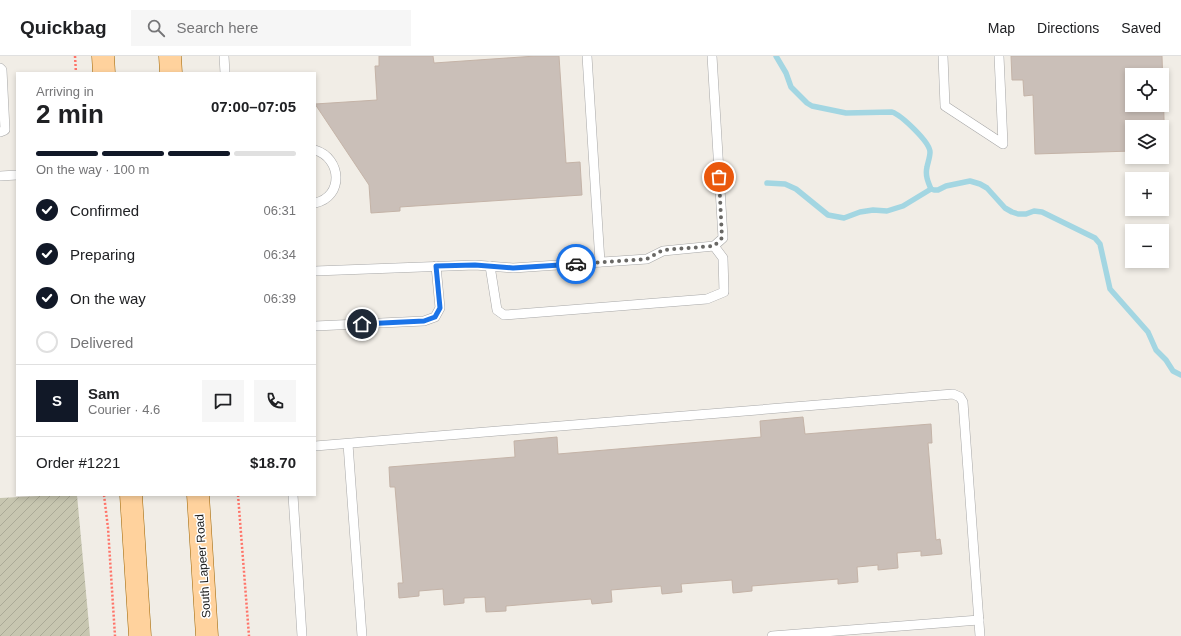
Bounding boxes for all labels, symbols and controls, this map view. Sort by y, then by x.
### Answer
search box [131,10,411,46]
text: Quickbag [20,17,107,38]
icon: search [145,17,167,39]
text: Search here [177,19,258,36]
text: Map [988,20,1015,36]
text: Directions [1037,20,1099,36]
text: Saved [1121,20,1161,36]
map controls [1125,68,1169,268]
button: locate [1125,68,1169,112]
text: Arriving in [36,84,94,99]
text: 07:00–07:05 [211,98,296,115]
text: 2 min [36,99,104,129]
button: layers [1125,120,1169,164]
pin [702,160,736,194]
text: On the way · 100 m [36,162,149,177]
icon: bag [708,166,730,188]
button: + [1125,172,1169,216]
icon: check [36,199,58,221]
text: Confirmed [70,202,139,219]
text: 06:31 [263,203,296,218]
button: − [1125,224,1169,268]
icon: check [36,243,58,265]
courier [556,244,596,284]
text: Preparing [70,246,135,263]
text: 06:34 [263,247,296,262]
icon: car [565,253,587,275]
icon: check [36,287,58,309]
text: On the way [70,290,146,307]
text: 06:39 [263,291,296,306]
pin [345,307,379,341]
icon: home [351,313,373,335]
text: Delivered [70,334,133,351]
button: chat [202,380,244,422]
button: phone [254,380,296,422]
text: Sam [88,385,120,402]
text: S [52,392,62,409]
text: Courier · 4.6 [88,402,160,417]
text: Order #1221 [36,454,120,471]
text: $18.70 [250,454,296,471]
street label: South Lapeer Road [192,514,214,618]

